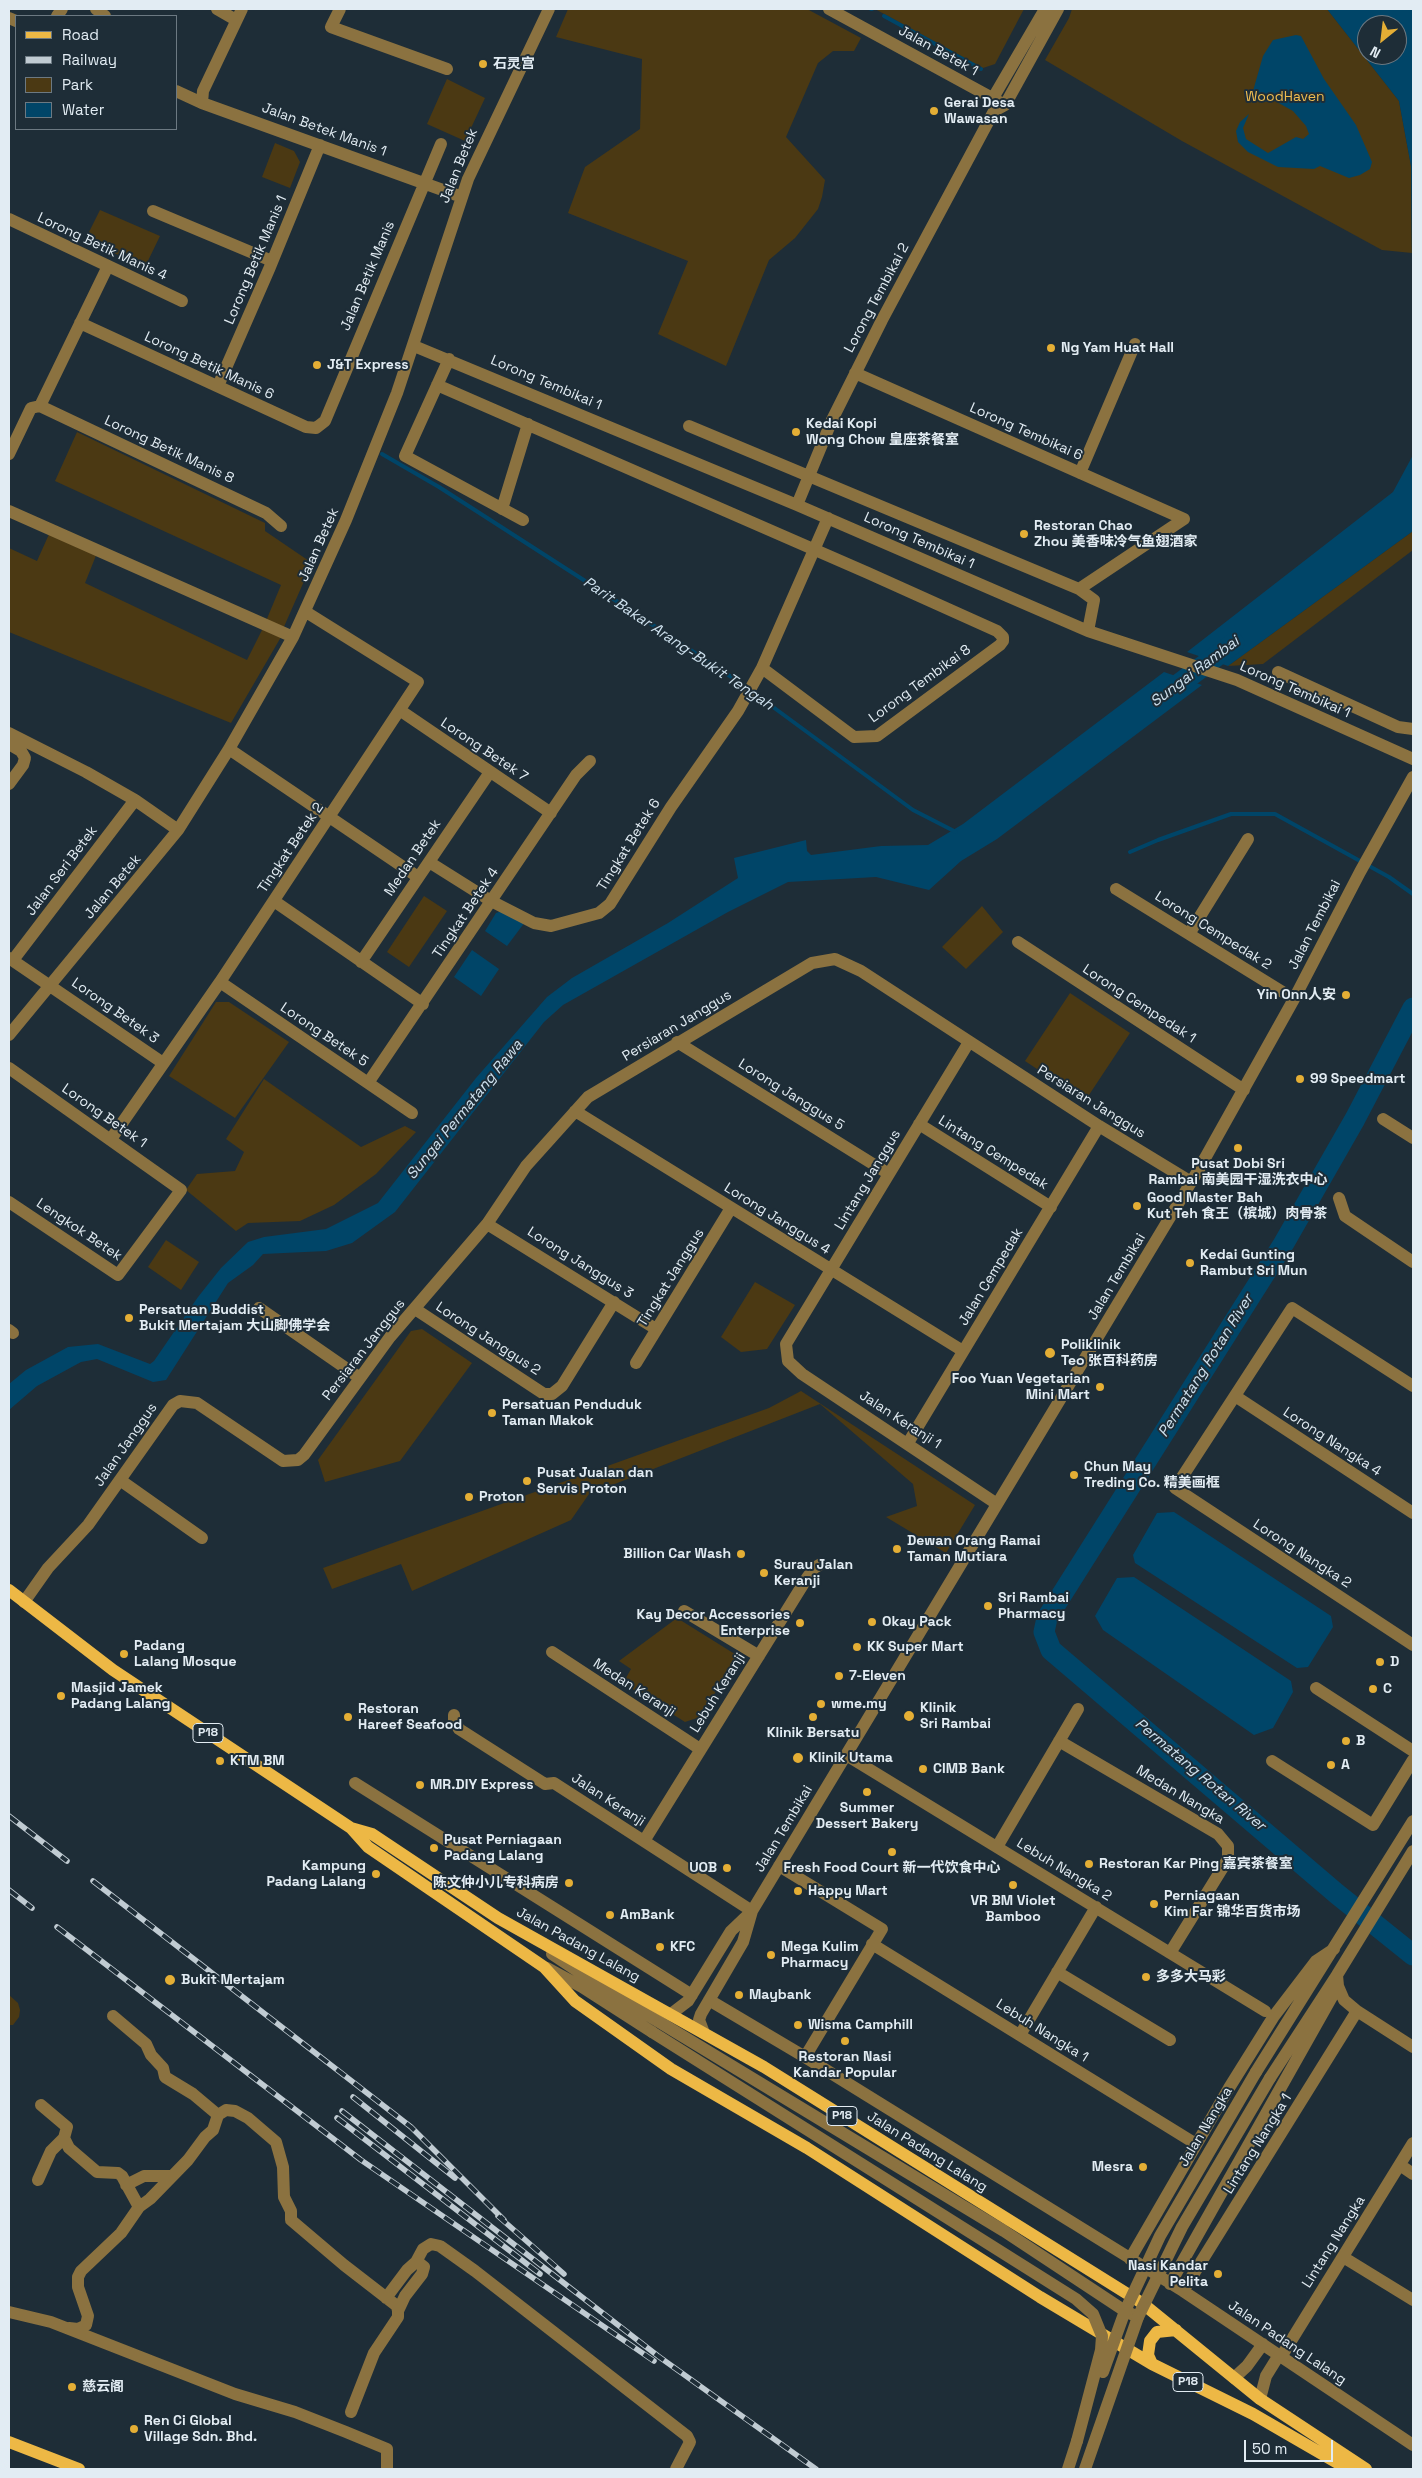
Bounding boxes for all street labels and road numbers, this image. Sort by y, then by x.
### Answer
street label: Jalan Betek 1 [895,22,981,80]
street label: Jalan Betek Manis 1 [259,100,389,160]
street label: Jalan Betek [436,126,482,206]
street label: Lorong Betik Manis 1 [221,193,291,327]
street label: Lorong Betik Manis 4 [34,210,170,284]
street label: Jalan Betik Manis [337,219,399,333]
street label: Lorong Tembikai 2 [841,240,913,356]
street label: Lorong Betik Manis 6 [142,329,276,403]
street label: Lorong Tembikai 1 [488,352,604,414]
street label: Lorong Tembikai 6 [967,400,1085,464]
street label: Lorong Betik Manis 8 [101,413,237,487]
street label: Jalan Betek [295,506,343,584]
street label: Lorong Tembikai 1 [861,509,977,573]
street label: Lorong Tembikai 8 [866,641,974,727]
street label: Lorong Tembikai 1 [1237,658,1353,722]
street label: Lorong Betek 7 [437,715,531,785]
street label: Tingkat Betek 6 [594,796,664,894]
street label: Tingkat Betek 2 [255,800,327,896]
street label: Medan Betek [381,816,445,900]
street label: Jalan Seri Betek [23,823,101,919]
street label: Jalan Betek [81,851,145,923]
street label: Tingkat Betek 4 [429,864,503,962]
street label: Jalan Tembikai [1285,877,1345,973]
street label: Lorong Cempedak 2 [1152,888,1274,974]
street label: Lorong Cempedak 1 [1079,961,1199,1047]
street label: Lorong Betek 3 [68,975,162,1047]
street label: Persiaran Janggus [619,987,735,1065]
street label: Lorong Betek 5 [277,999,371,1071]
street label: Lorong Janggus 5 [735,1056,847,1134]
street label: Persiaran Janggus [1034,1062,1148,1142]
street label: Lorong Betek 1 [58,1080,150,1152]
street label: Lintang Cempedak [935,1112,1051,1194]
street label: Lintang Janggus [832,1127,904,1233]
street label: Lorong Janggus 4 [721,1180,833,1258]
street label: Lengkok Betek [33,1195,125,1265]
street label: Lorong Janggus 3 [524,1224,636,1302]
street label: Jalan Cempedak [955,1225,1027,1329]
street label: Tingkat Janggus [634,1226,708,1330]
street label: Jalan Tembikai [1085,1231,1149,1323]
street label: Persiaran Janggus [319,1296,409,1404]
street label: Lorong Janggus 2 [432,1299,544,1379]
street label: Jalan Keranji 1 [856,1387,944,1453]
street label: Jalan Janggus [91,1400,161,1490]
street label: Lorong Nangka 4 [1280,1404,1384,1480]
street label: Lorong Nangka 2 [1250,1516,1354,1592]
street label: Lebuh Keranji [687,1650,749,1736]
street label: Medan Keranji [590,1655,678,1721]
road number: P18 [193,1724,223,1742]
street label: Medan Nangka [1133,1762,1227,1828]
street label: Jalan Keranji [568,1770,648,1830]
street label: Jalan Tembikai [752,1783,816,1875]
street label: Lebuh Nangka 2 [1013,1835,1115,1905]
street label: Jalan Padang Lalang [513,1904,643,1986]
street label: Lebuh Nangka 1 [993,1996,1091,2066]
street label: Jalan Nangka [1176,2084,1236,2170]
street label: Lintang Nangka 1 [1220,2091,1296,2197]
road number: P18 [827,2106,857,2126]
street label: Jalan Padang Lalang [864,2108,990,2196]
street label: Lintang Nangka [1299,2193,1369,2291]
street label: Jalan Padang Lalang [1225,2297,1349,2389]
road number: P18 [1173,2372,1203,2392]

